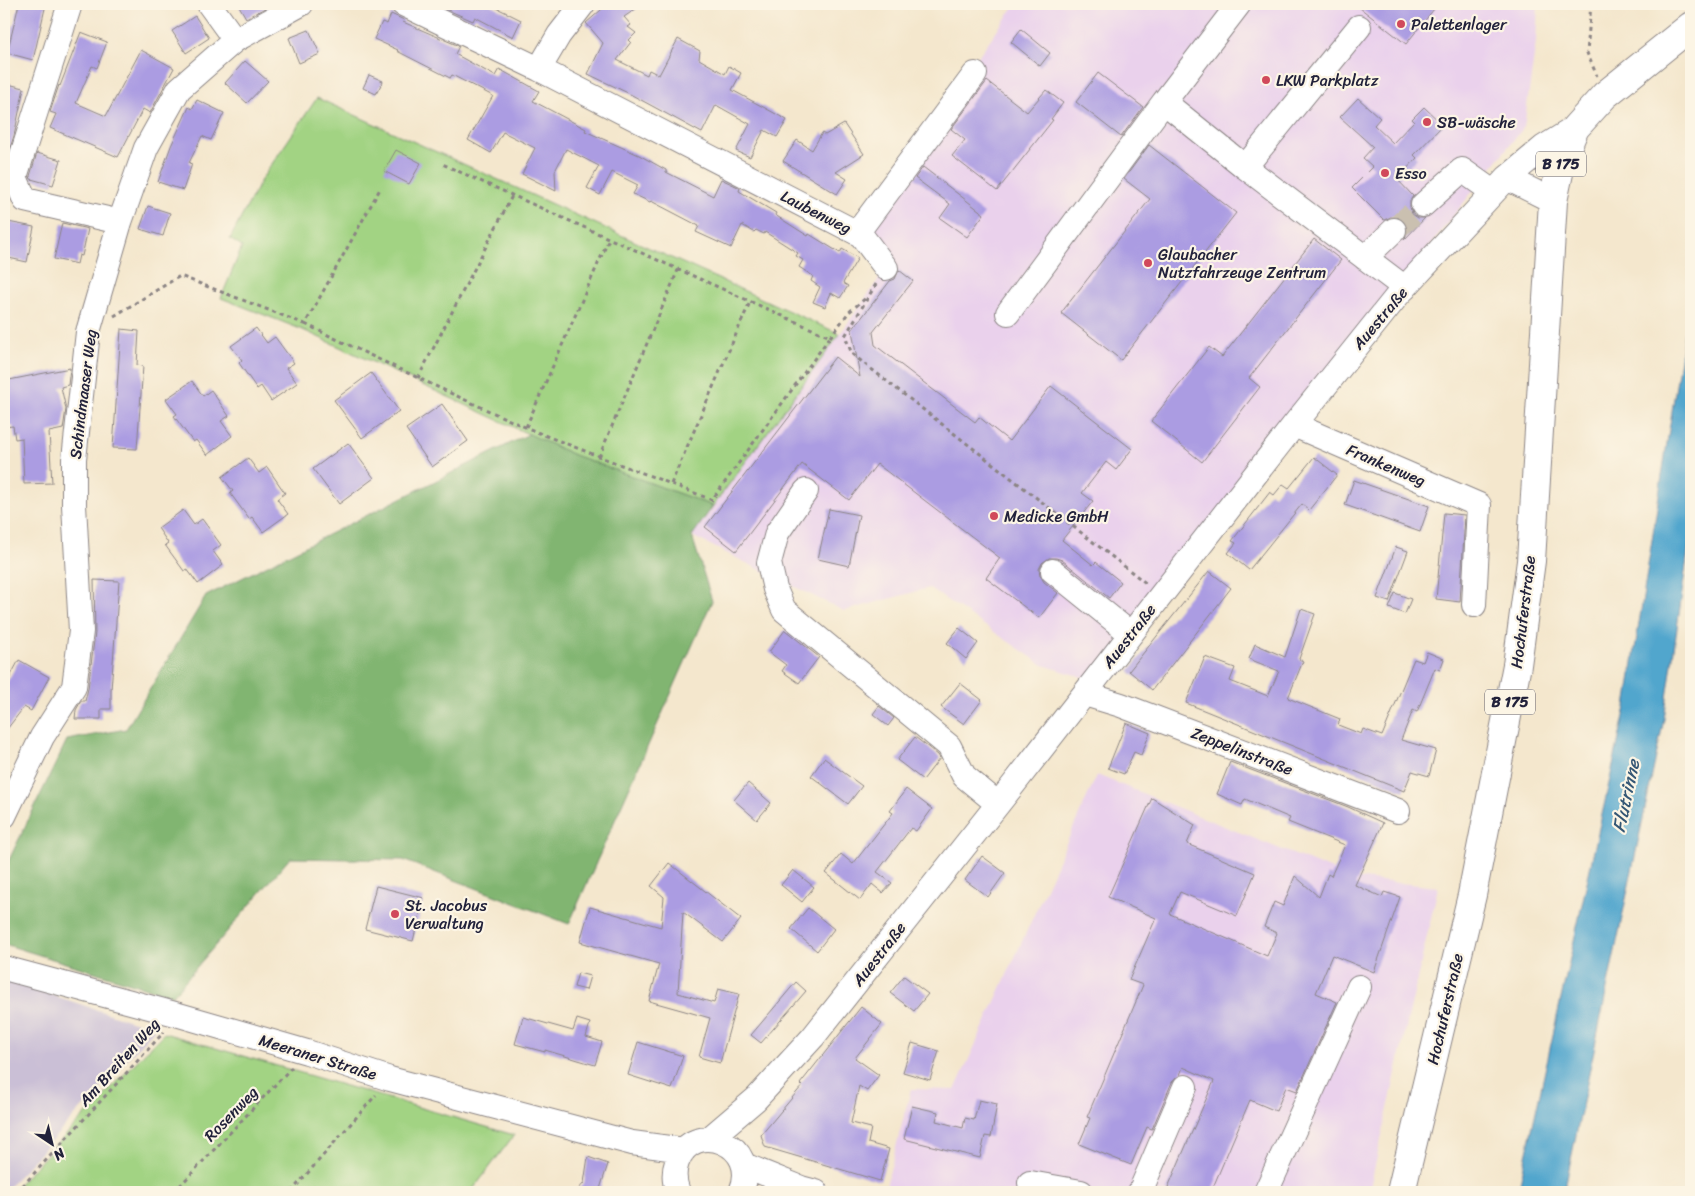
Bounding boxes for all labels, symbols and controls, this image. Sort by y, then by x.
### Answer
place label: Palettenlager [1411,10,1508,39]
marker: Palettenlager [1395,18,1407,30]
place label: LKW Parkplatz [1276,66,1379,95]
marker: LKW Parkplatz [1260,74,1272,86]
place label: SB-wäsche [1437,108,1516,137]
marker: SB-wäsche [1421,116,1433,128]
road number: B 175 [1536,152,1586,176]
place label: Esso [1395,159,1427,188]
marker: Esso [1379,167,1391,179]
street label: Laubenweg [775,182,857,242]
place label: Glaubacher Nutzfahrzeuge Zentrum [1158,240,1326,287]
marker: Glaubacher Nutzfahrzeuge Zentrum [1142,257,1154,269]
street label: Auestraße [1344,280,1415,357]
street label: Schindmaaser Weg [61,327,105,461]
street label: Frankenweg [1342,435,1430,495]
place label: Medicke GmbH [1004,502,1109,531]
marker: Medicke GmbH [988,510,1000,522]
street label: Hochuferstraße [1502,554,1544,670]
street label: Auestraße [1094,597,1164,675]
road number: B 175 [1485,690,1535,714]
street label: Zeppelinstraße [1187,718,1297,784]
water label: Flutrinne [1603,755,1650,835]
place label: St. Jacobus Verwaltung [405,891,488,938]
marker: St. Jacobus Verwaltung [389,908,401,920]
street label: Auestraße [844,915,914,993]
street label: Hochuferstraße [1418,951,1472,1067]
street label: Am Breiten Weg [70,1011,167,1114]
street label: Meeraner Straße [255,1025,381,1089]
street label: Rosenweg [197,1079,265,1149]
north arrow [28,1118,78,1168]
text: N [48,1141,71,1167]

